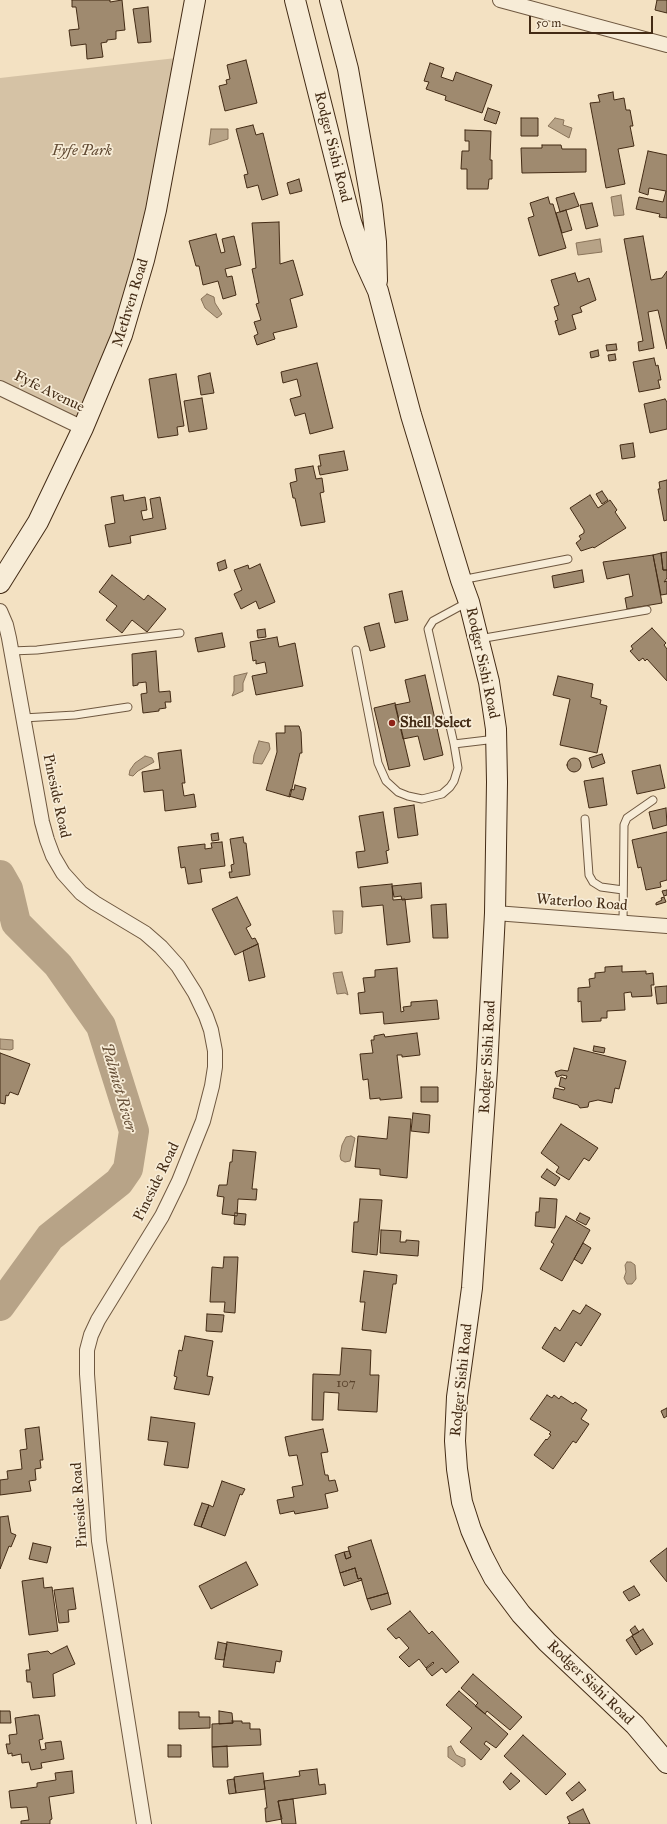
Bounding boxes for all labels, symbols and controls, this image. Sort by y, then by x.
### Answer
scale bar [531,8,655,34]
text: 50 m [536,16,561,30]
street label: Rodger Sishi Road [310,90,354,204]
park label: Fyfe Park [52,142,112,160]
street label: Methven Road [109,257,153,349]
street label: Fyfe Avenue [11,367,87,417]
street label: Rodger Sishi Road [461,606,503,720]
place label: Shell Select [400,714,471,732]
marker: Shell Select [387,718,397,728]
street label: Pineside Road [38,752,74,840]
street label: Waterloo Road [536,891,628,915]
street label: Rodger Sishi Road [476,1000,500,1114]
water label: Palmiet River [96,1041,140,1135]
street label: Pineside Road [130,1140,184,1224]
street label: Rodger Sishi Road [447,1323,477,1437]
house number: 107 [336,1376,356,1392]
street label: Pineside Road [68,1462,92,1548]
street label: Rodger Sishi Road [543,1637,637,1729]

